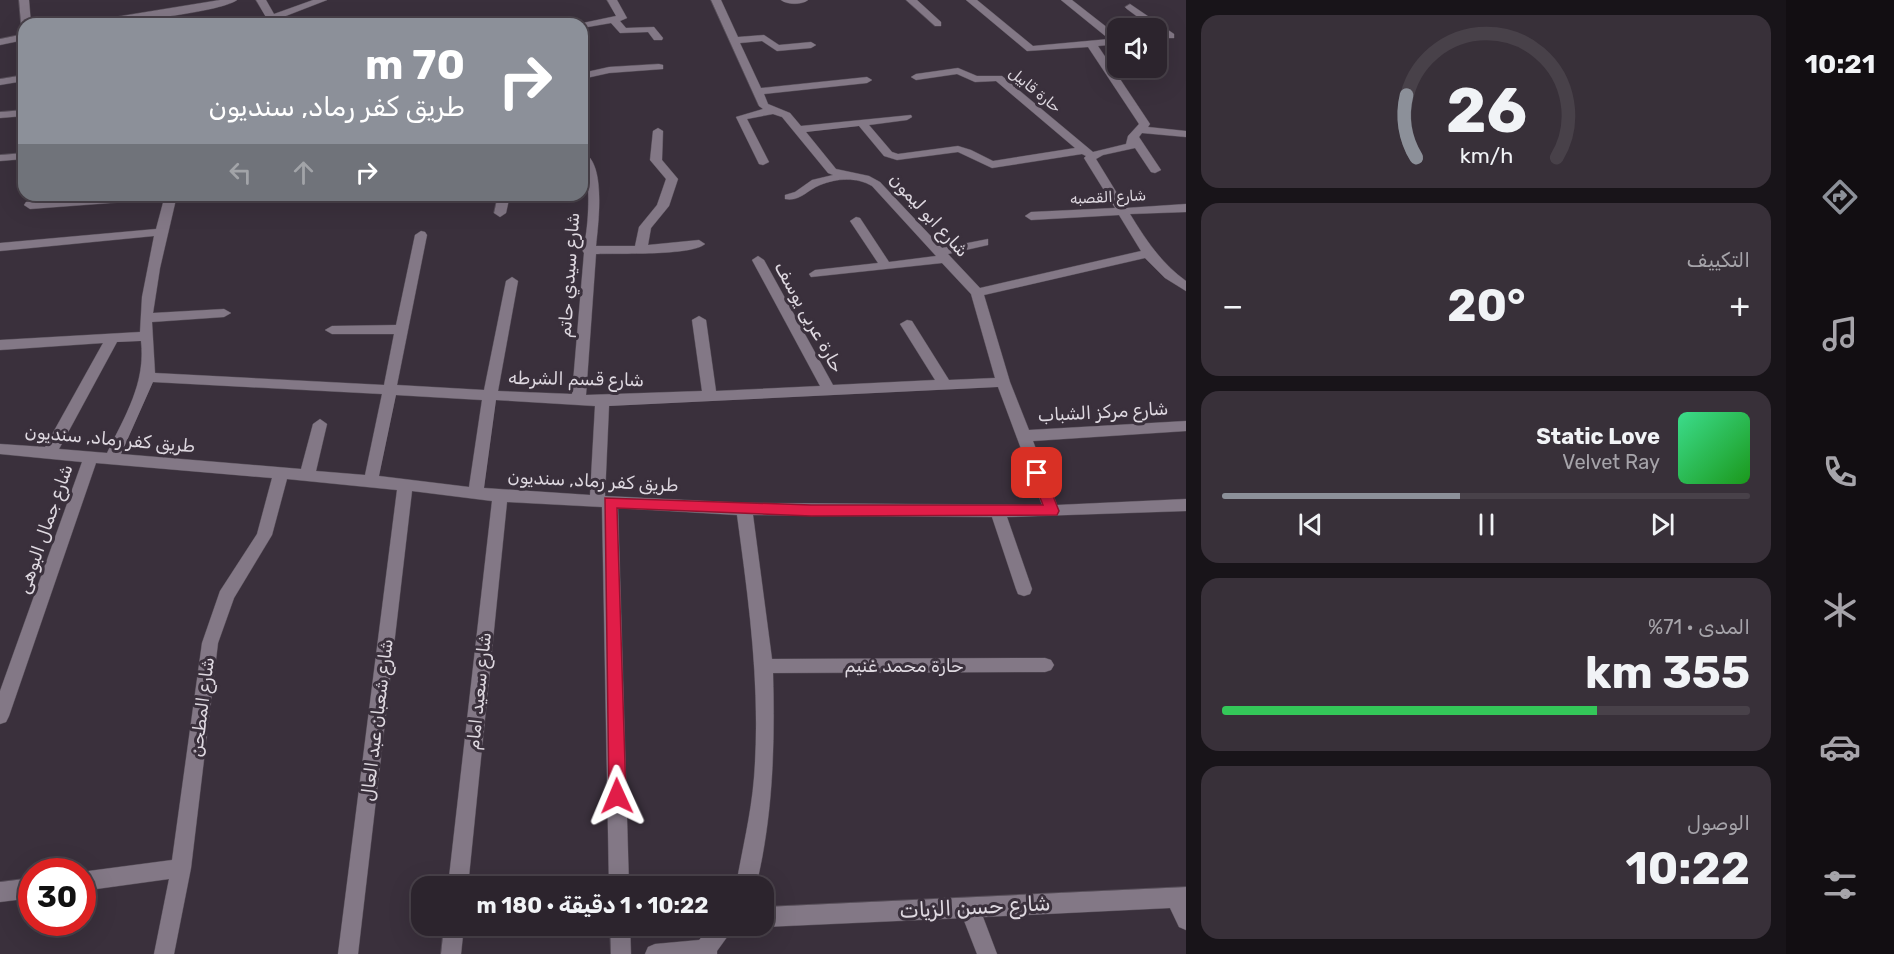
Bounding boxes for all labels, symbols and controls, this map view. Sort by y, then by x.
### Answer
map controls [1107,18,1167,78]
button: sound [1107,18,1167,78]
text: 70 m [365,40,465,90]
icon: right [486,42,564,120]
text: 10:21 [1805,48,1875,80]
street label: حارة قابيل [1005,63,1065,117]
text: 26 [1445,75,1527,149]
text: طريق كفر رماد, سنديون [208,91,465,123]
text: km/h [1459,144,1513,169]
icon: left [224,156,257,189]
icon: ahead [287,156,320,189]
icon: right [350,156,383,189]
street label: شارع ابو ليمون [884,168,973,262]
icon: directions [1819,176,1861,218]
street label: شارع القصبه [1069,186,1147,210]
street label: شارع سيدي حاتم [554,212,585,338]
text: التكييف [1687,248,1750,272]
street label: حارة عربى يوسف [769,258,849,376]
text: 20° [1447,279,1526,332]
text: − [1222,286,1243,325]
text: + [1729,286,1750,325]
icon: music [1819,313,1861,355]
street label: شارع قسم الشرطه [508,367,644,392]
street label: شارع مركز الشباب [1037,398,1169,427]
street label: طريق كفر رماد, سنديون [24,421,196,457]
text: Static Love [1536,423,1660,450]
pin [1011,447,1062,498]
text: Velvet Ray [1562,450,1660,474]
icon: phone [1819,451,1861,493]
icon: arrive [1020,456,1053,489]
street label: شارع جمال البوهى [13,461,78,597]
street label: طريق كفر رماد, سنديون [507,466,679,496]
icon: previous [1294,508,1327,541]
icon: pause [1470,508,1503,541]
icon: next [1646,508,1679,541]
icon: climate [1819,589,1861,631]
text: المدى · 71% [1648,615,1750,639]
street label: شارع سعيد امام [462,631,497,751]
street label: شارع شعبان عبد العال [356,638,399,803]
text: 355 km [1585,646,1750,699]
street label: حارة محمد غنيم [844,655,964,678]
street label: شارع المطحن [185,656,220,758]
icon: car [1819,726,1861,768]
position arrow [585,764,649,828]
text: الوصول [1687,811,1750,835]
text: 10:22 [1625,842,1750,895]
speed limit sign: 30 [18,858,96,936]
icon: filters [1819,864,1861,906]
street label: شارع حسن الزيات [899,890,1051,925]
text: 10:22 · 1 دقيقة · 180 m [477,892,709,919]

